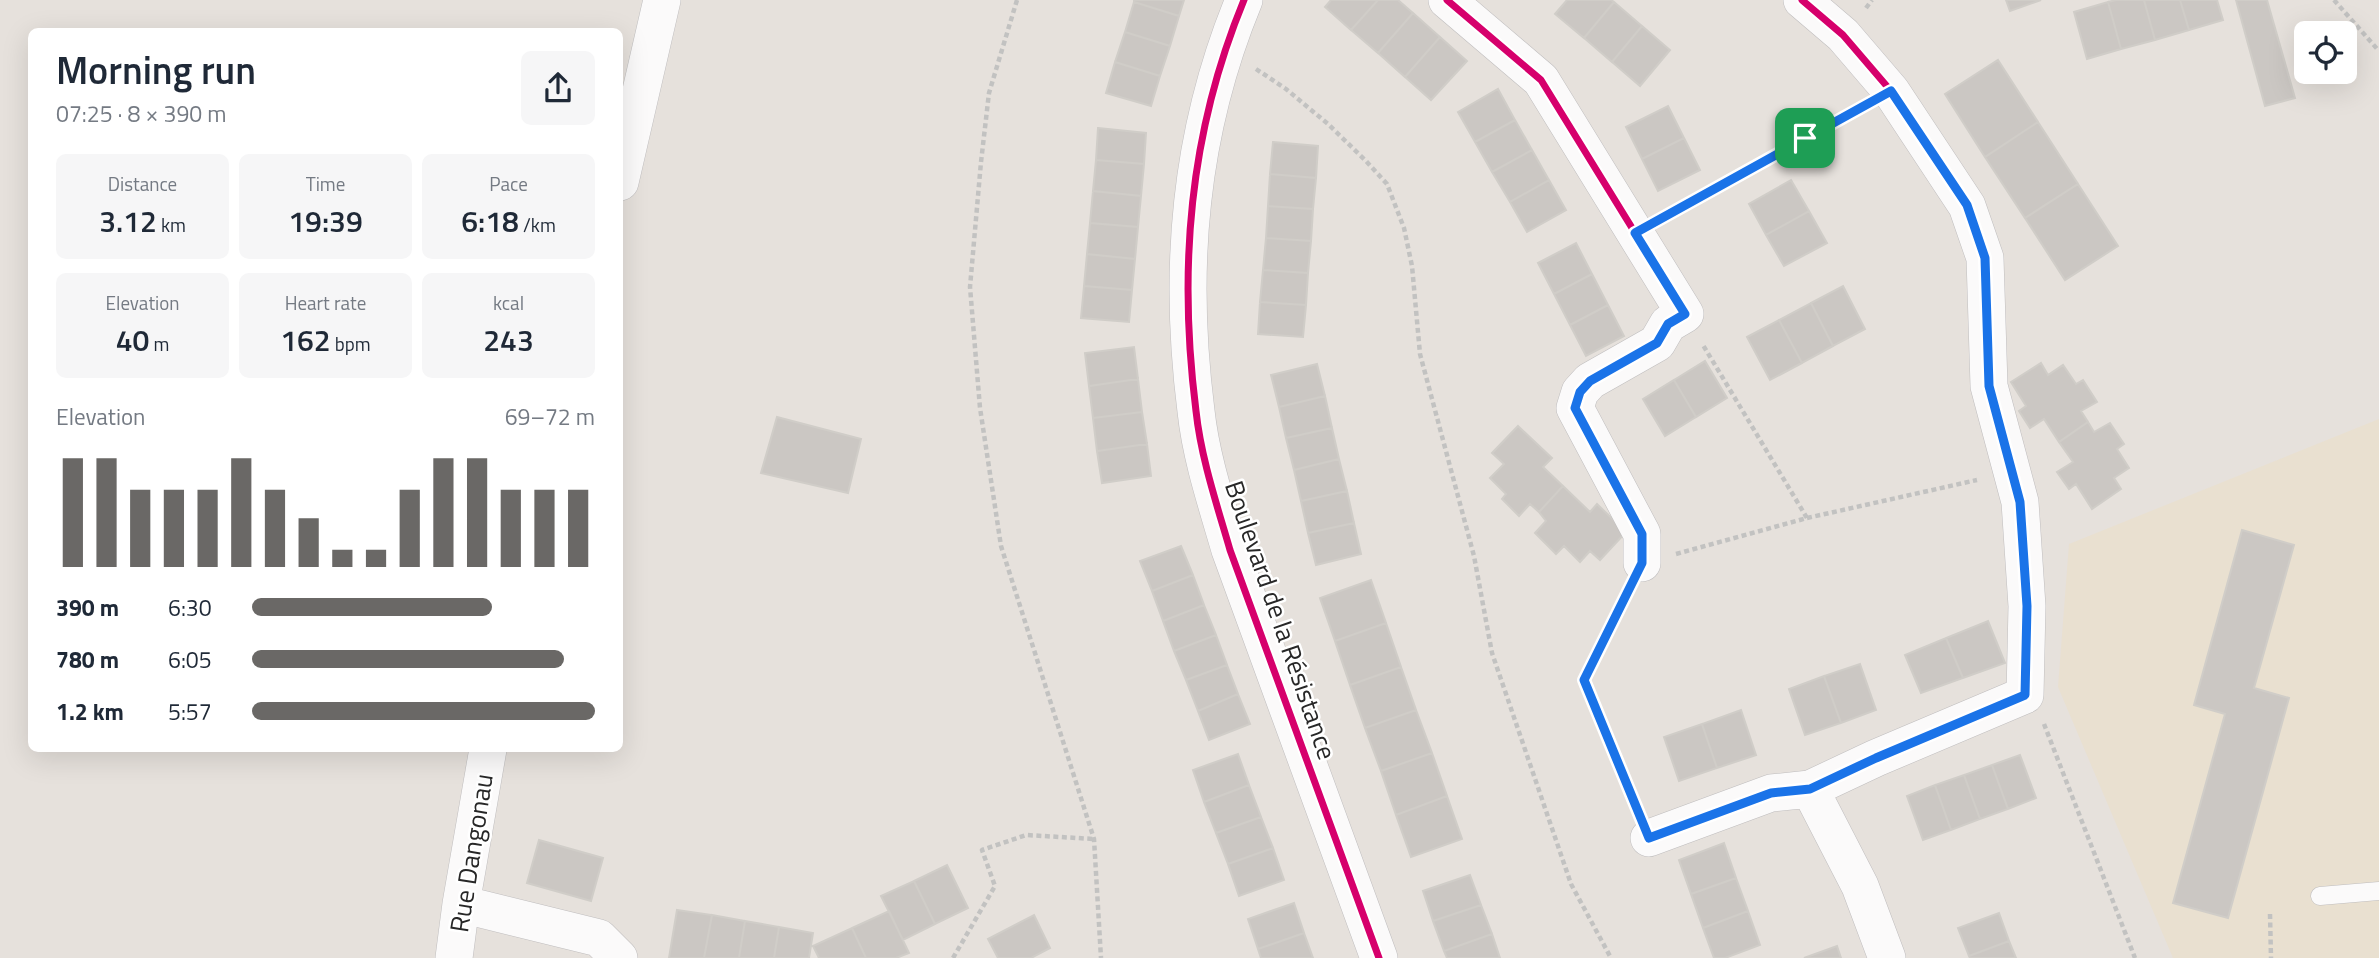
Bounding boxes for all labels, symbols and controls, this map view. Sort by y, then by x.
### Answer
map controls [2294,21,2357,84]
button: locate [2294,21,2357,84]
text: Morning run [56,41,256,99]
button: share [521,51,595,125]
text: 07:25 · 8 × 390 m [56,96,226,131]
pin [1775,108,1835,168]
icon: arrive [1786,119,1824,157]
text: Distance [108,169,177,198]
text: Time [306,169,345,198]
text: Pace [489,169,528,198]
text: 3.12 [99,198,157,244]
text: 19:39 [288,198,363,244]
text: 6:18 [461,198,519,244]
text: km [157,210,186,239]
text: /km [519,210,556,239]
text: Elevation [106,288,179,317]
text: Heart rate [285,288,366,317]
text: kcal [493,288,524,317]
text: 40 [116,317,149,363]
text: 162 [280,317,331,363]
text: 243 [483,317,534,363]
text: m [149,329,169,358]
text: bpm [331,329,371,358]
text: Elevation [56,399,145,434]
text: 69–72 m [505,399,595,434]
street label: Boulevard de la Résistance [1215,475,1347,765]
text: 390 m [56,590,119,625]
text: 6:30 [168,590,212,625]
text: 780 m [56,642,119,677]
text: 6:05 [168,642,212,677]
text: 1.2 km [56,694,124,729]
text: 5:57 [168,694,212,729]
street label: Rue Dangonau [439,771,503,935]

